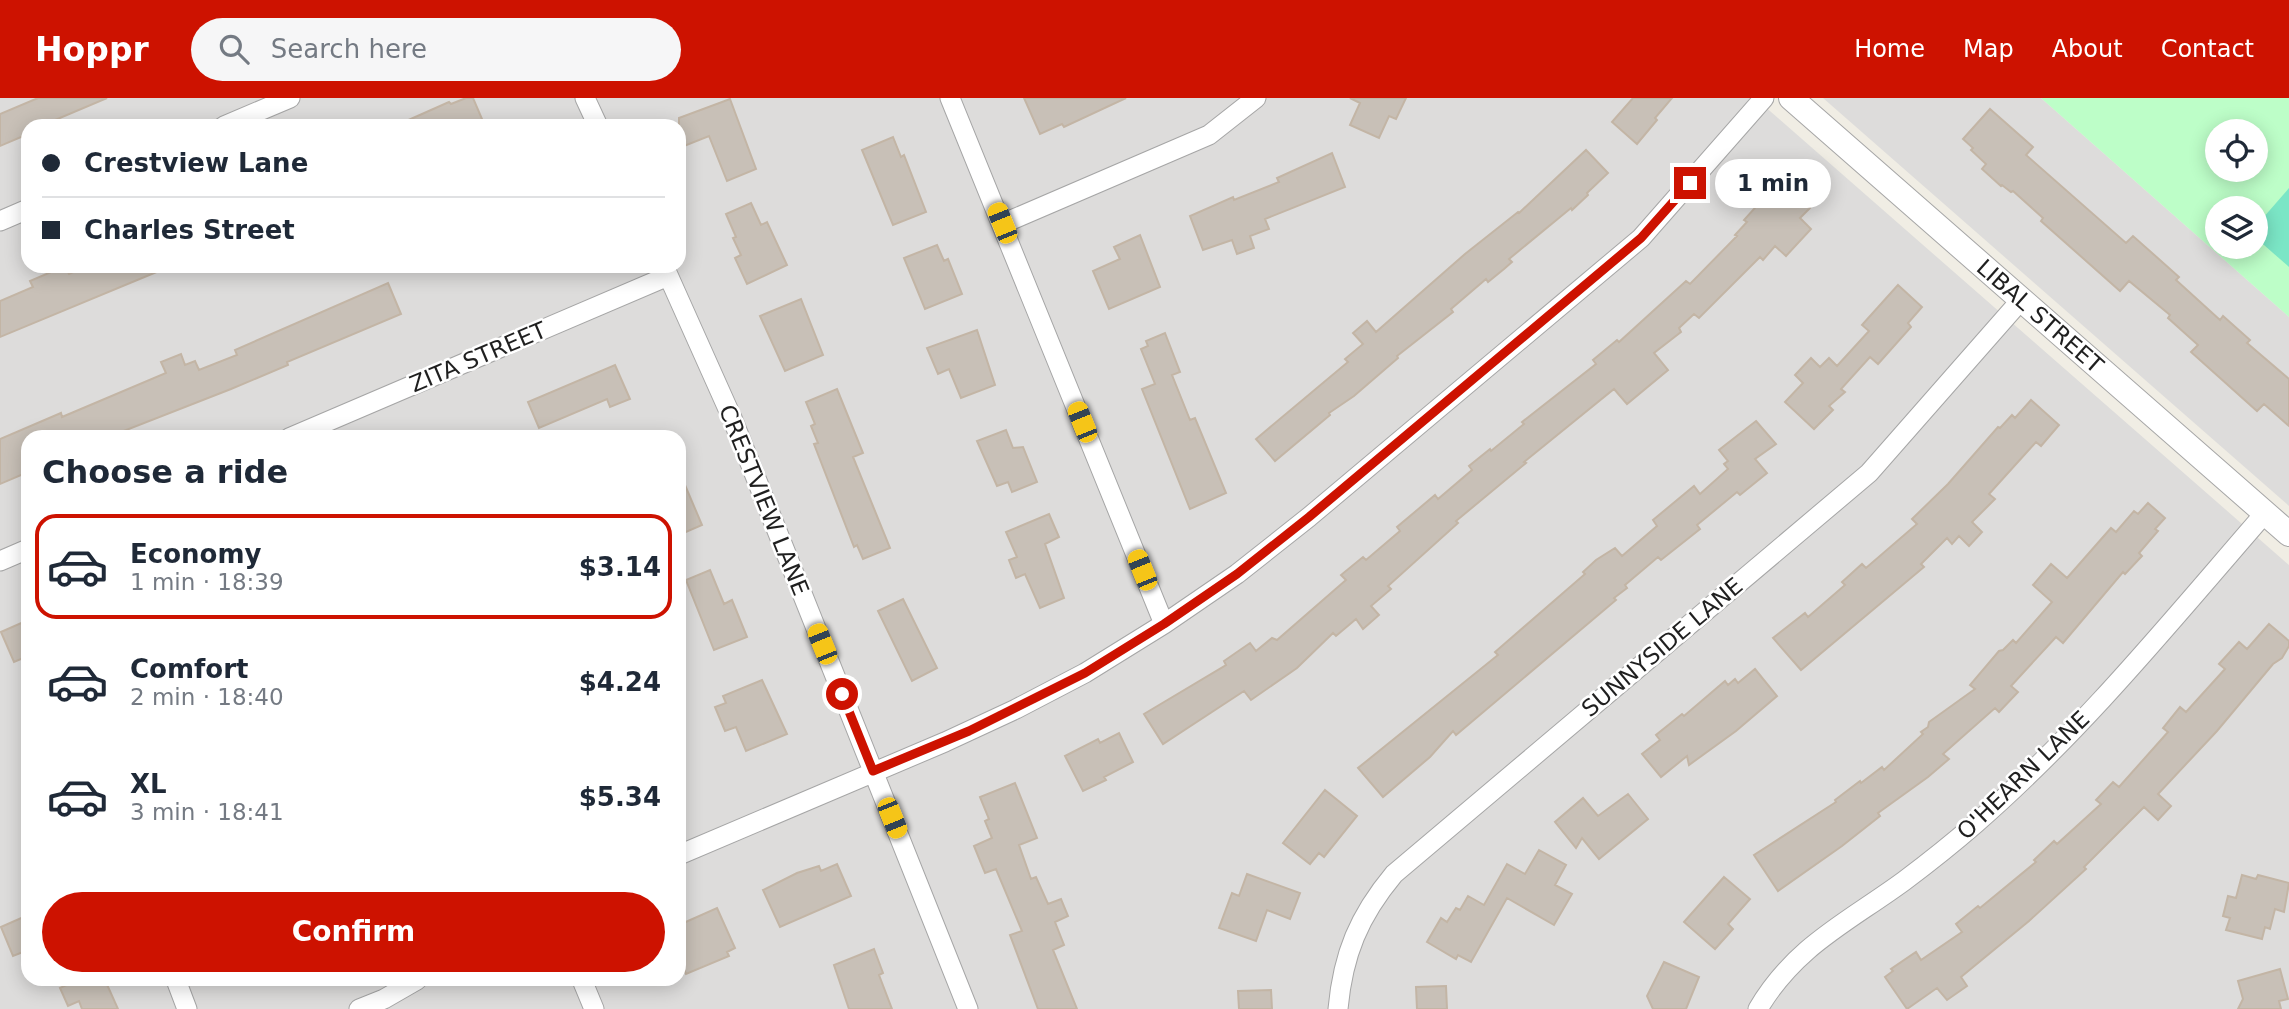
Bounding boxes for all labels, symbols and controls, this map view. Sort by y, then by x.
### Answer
search box [191,18,681,81]
text: Hoppr [35,30,149,69]
icon: search [215,30,253,68]
text: Search here [271,34,427,64]
text: Home [1854,35,1925,63]
text: Map [1963,35,2014,63]
text: About [2052,35,2123,63]
text: Contact [2161,35,2254,63]
map controls [2205,119,2268,259]
button: locate [2205,119,2268,182]
text: Crestview Lane [84,148,308,178]
callout: 1 min [1714,158,1830,208]
route end [1674,167,1706,199]
text: 1 min [1737,170,1809,196]
button: layers [2205,196,2268,259]
car [985,200,1020,246]
text: Charles Street [84,215,295,245]
street label: LIBAL STREET [1972,254,2109,379]
street label: ZITA STREET [406,316,551,397]
car [1065,399,1100,445]
street label: CRESTVIEW LANE [714,401,814,599]
text: Choose a ride [42,453,288,491]
icon: car [46,535,109,598]
text: Economy [130,539,261,569]
car [1125,547,1160,593]
text: $3.14 [579,552,661,582]
text: 1 min · 18:39 [130,569,284,595]
street label: SUNNYSIDE LANE [1576,572,1748,722]
car [805,621,840,667]
icon: car [46,650,109,713]
text: Comfort [130,654,248,684]
text: $4.24 [579,667,661,697]
route start [826,678,858,710]
text: 2 min · 18:40 [130,684,284,710]
street label: O'HEARN LANE [1952,705,2094,845]
icon: car [46,765,109,828]
text: XL [130,769,167,799]
text: $5.34 [579,782,661,812]
car [875,795,910,841]
text: 3 min · 18:41 [130,799,284,825]
button: Confirm [42,892,665,972]

